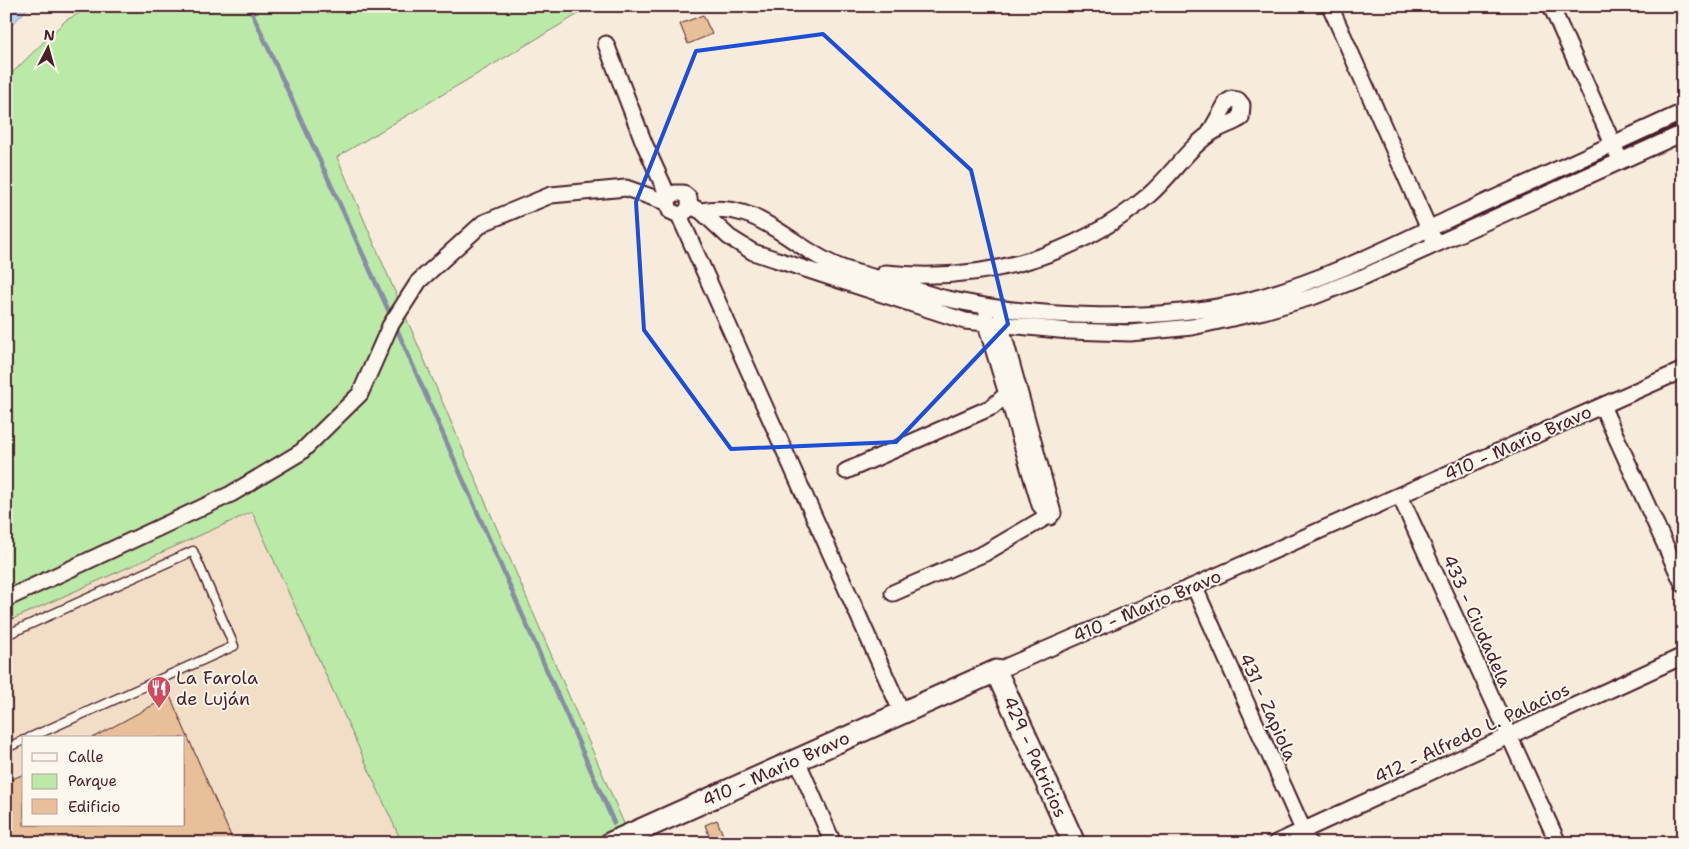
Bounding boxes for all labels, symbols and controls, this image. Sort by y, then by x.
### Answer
north arrow [22,22,72,72]
text: N [43,26,56,45]
street label: 410 - Mario Bravo [1441,400,1595,486]
street label: 433 - Ciudadela [1437,551,1517,691]
street label: 410 - Mario Bravo [1069,564,1225,648]
street label: 431 - Zapiola [1234,649,1302,765]
place label: La Farola de Luján [176,666,258,711]
restaurant icon: La Farola de Luján [146,675,172,709]
street label: 412 - Alfredo L. Palacios [1370,677,1574,789]
street label: 429 - Patricios [998,693,1072,821]
street label: 410 - Mario Bravo [699,726,853,812]
legend [22,736,185,826]
text: Calle [68,747,104,767]
text: Parque [68,771,117,791]
text: Edificio [68,797,120,817]

